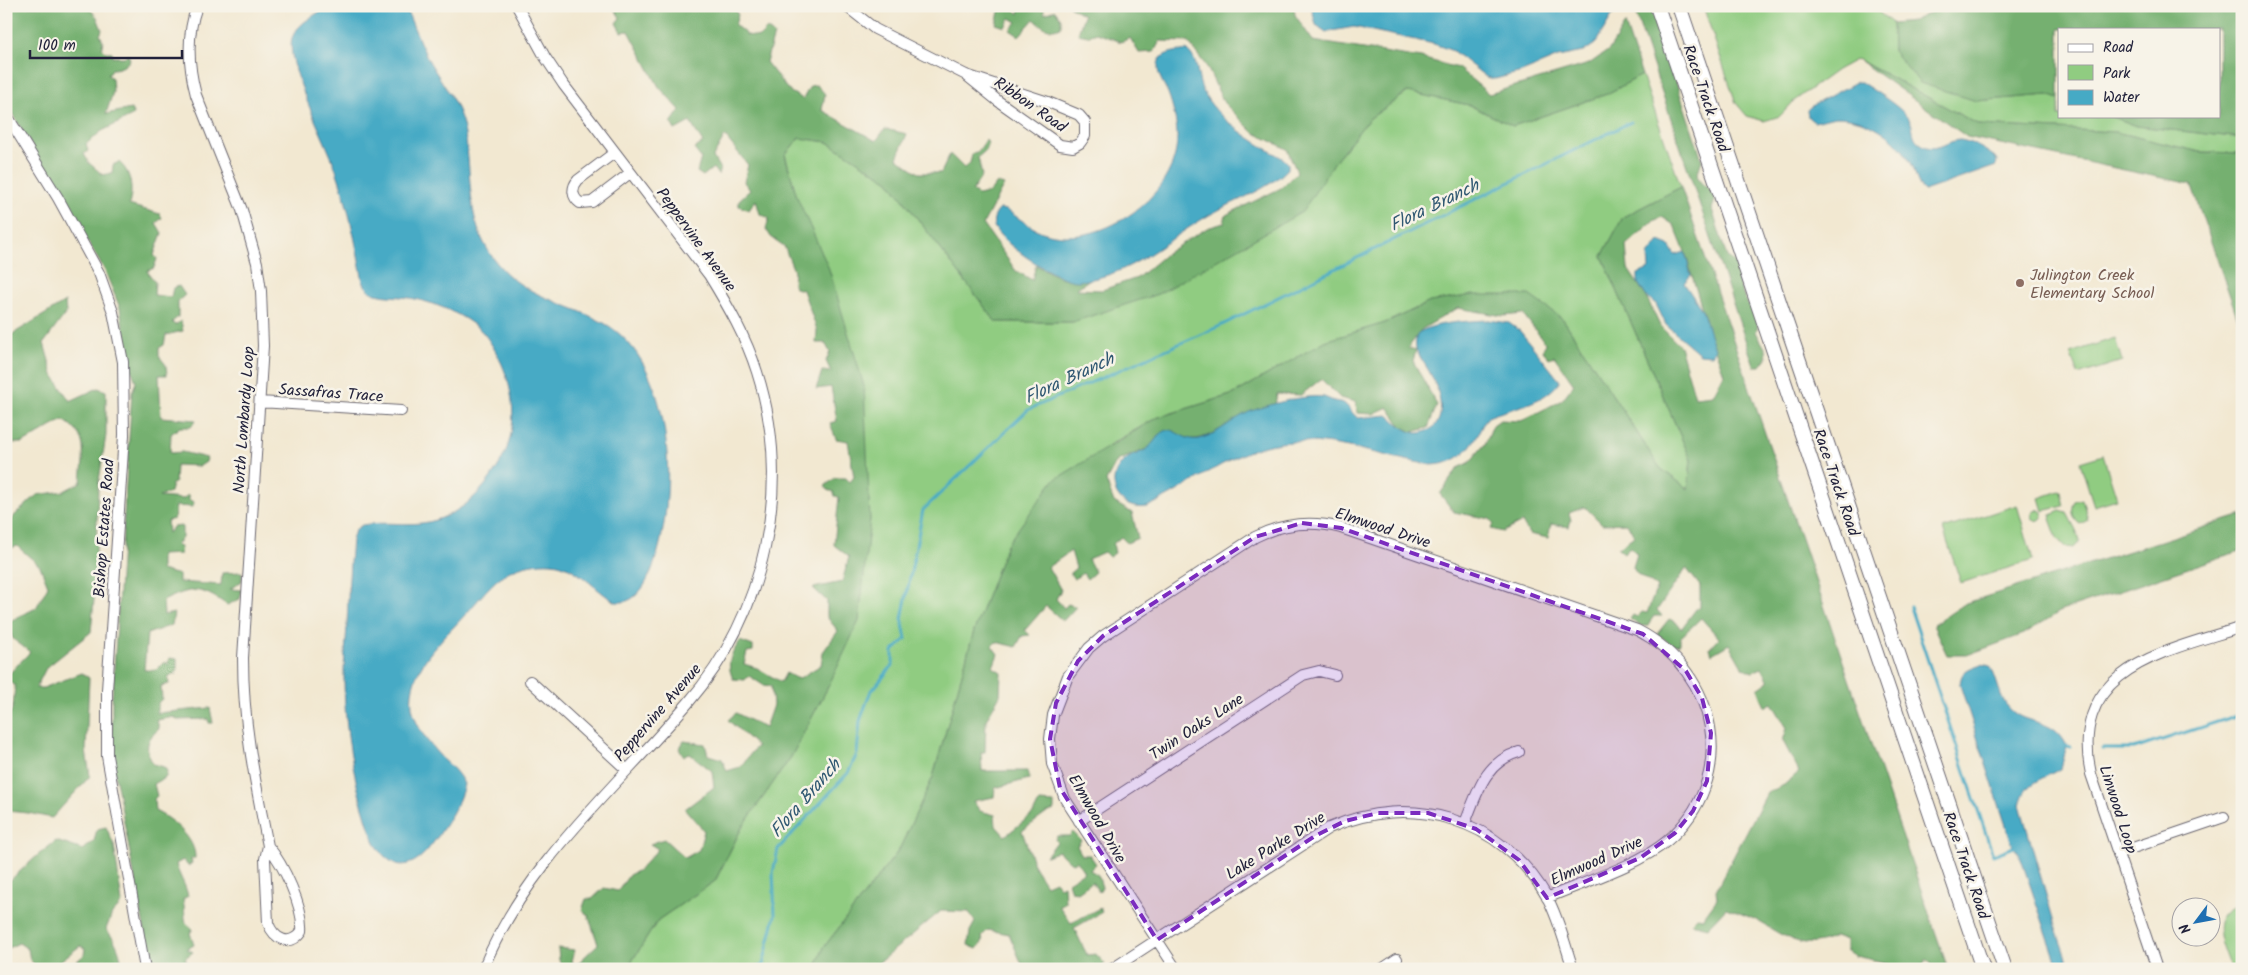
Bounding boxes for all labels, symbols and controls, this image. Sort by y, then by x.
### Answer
scale bar [30,28,182,60]
legend [2058,28,2220,118]
text: 100 m [38,34,76,58]
text: Road [2103,36,2134,60]
street label: Race Track Road [1676,41,1736,156]
text: Park [2103,62,2131,86]
street label: Ribbon Road [988,71,1073,140]
text: Water [2103,86,2140,110]
water label: Flora Branch [1385,172,1486,241]
street label: Peppervine Avenue [649,183,742,297]
place label: Julington Creek Elementary School [2030,263,2155,306]
marker: Julington Creek Elementary School [2014,277,2026,289]
street label: North Lombardy Loop [227,345,262,494]
water label: Flora Branch [1020,345,1121,413]
street label: Sassafras Trace [278,377,384,410]
street label: Race Track Road [1806,425,1866,540]
street label: Bishop Estates Road [87,457,122,598]
street label: Elmwood Drive [1332,501,1434,556]
street label: Peppervine Avenue [608,658,708,768]
street label: Twin Oaks Lane [1145,687,1249,767]
water label: Flora Branch [763,752,850,845]
street label: Linwood Loop [2092,762,2144,857]
street label: Elmwood Drive [1061,770,1132,868]
street label: Lake Parke Drive [1221,806,1330,887]
street label: Race Track Road [1936,808,1996,923]
street label: Elmwood Drive [1546,830,1647,893]
north arrow [2170,898,2220,948]
text: N [2174,919,2197,938]

